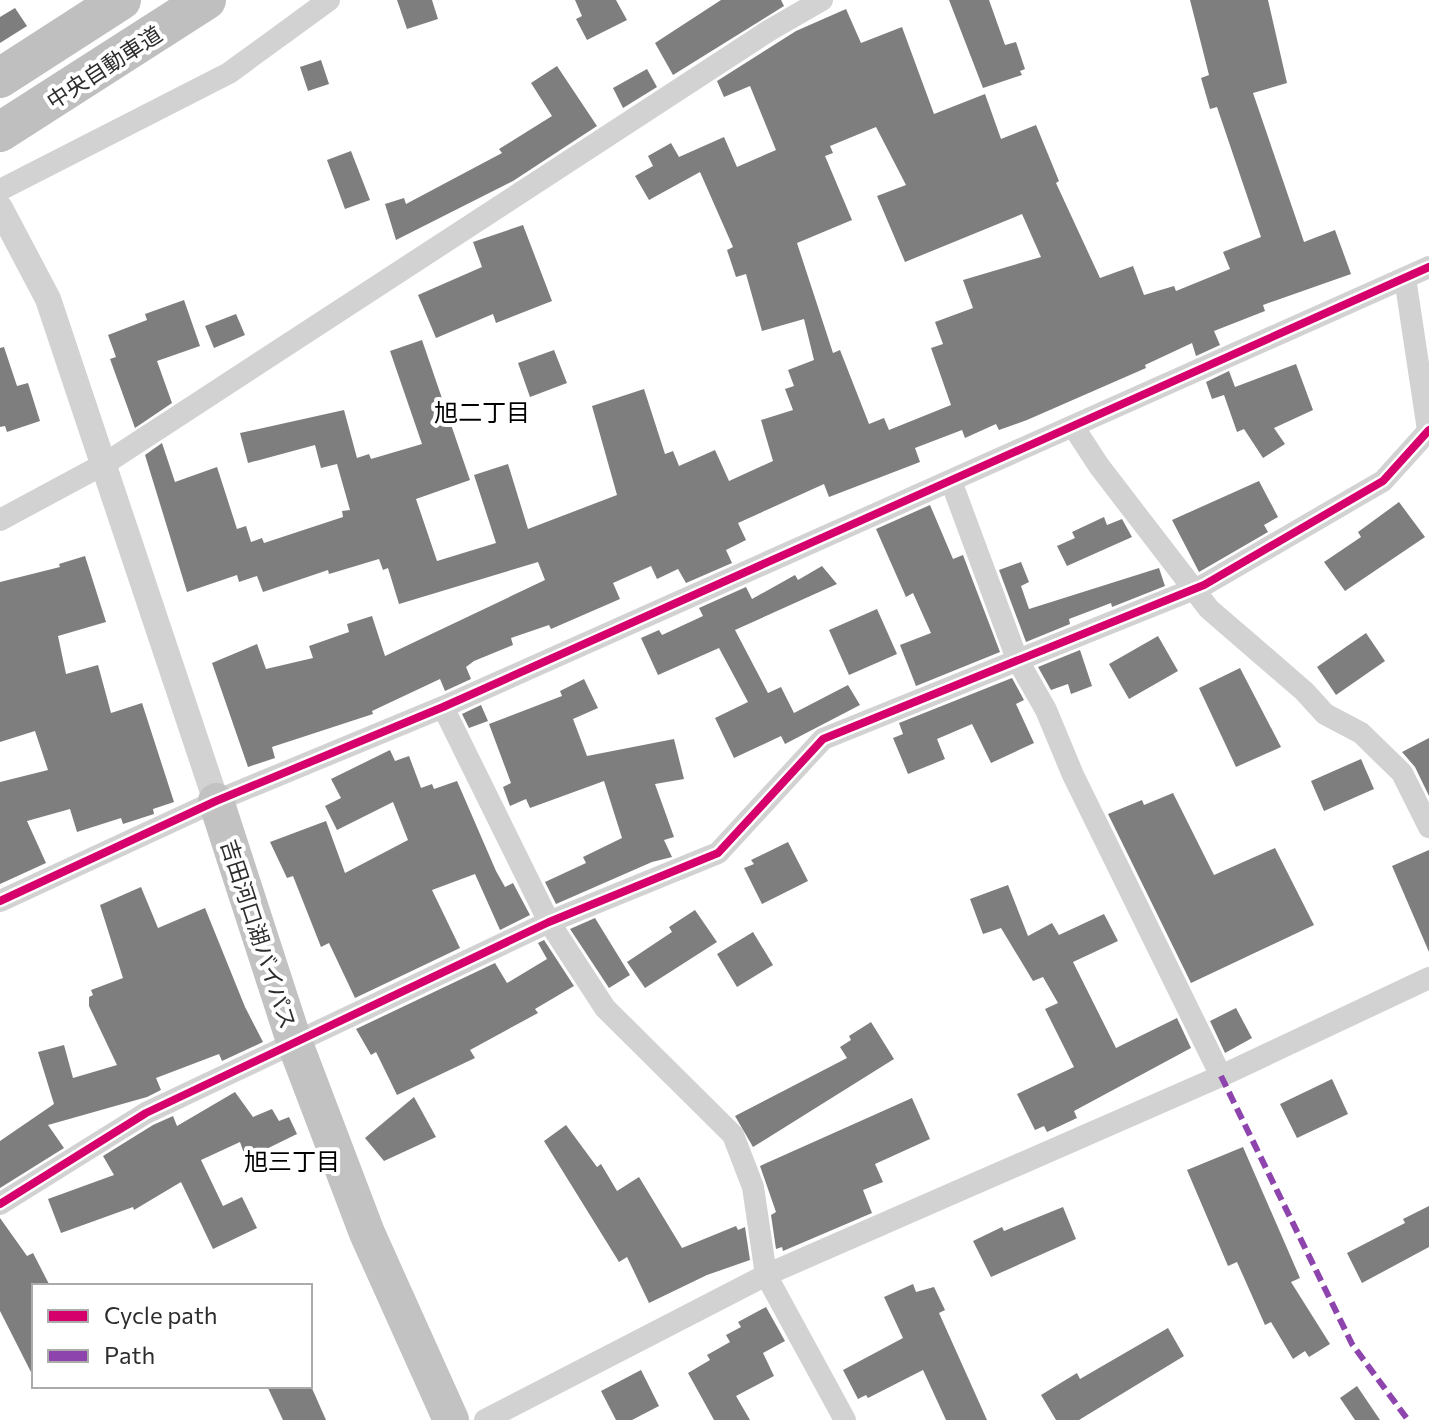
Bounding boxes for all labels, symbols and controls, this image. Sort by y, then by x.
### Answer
street label: 中央自動車道 [41,20,167,114]
district label: 旭二丁目 [434,397,530,426]
street label: 吉田河口湖バイパス [216,836,302,1032]
district label: 旭三丁目 [244,1146,340,1175]
legend [32,1284,312,1388]
text: Cycle path [104,1300,218,1329]
text: Path [104,1340,155,1369]

